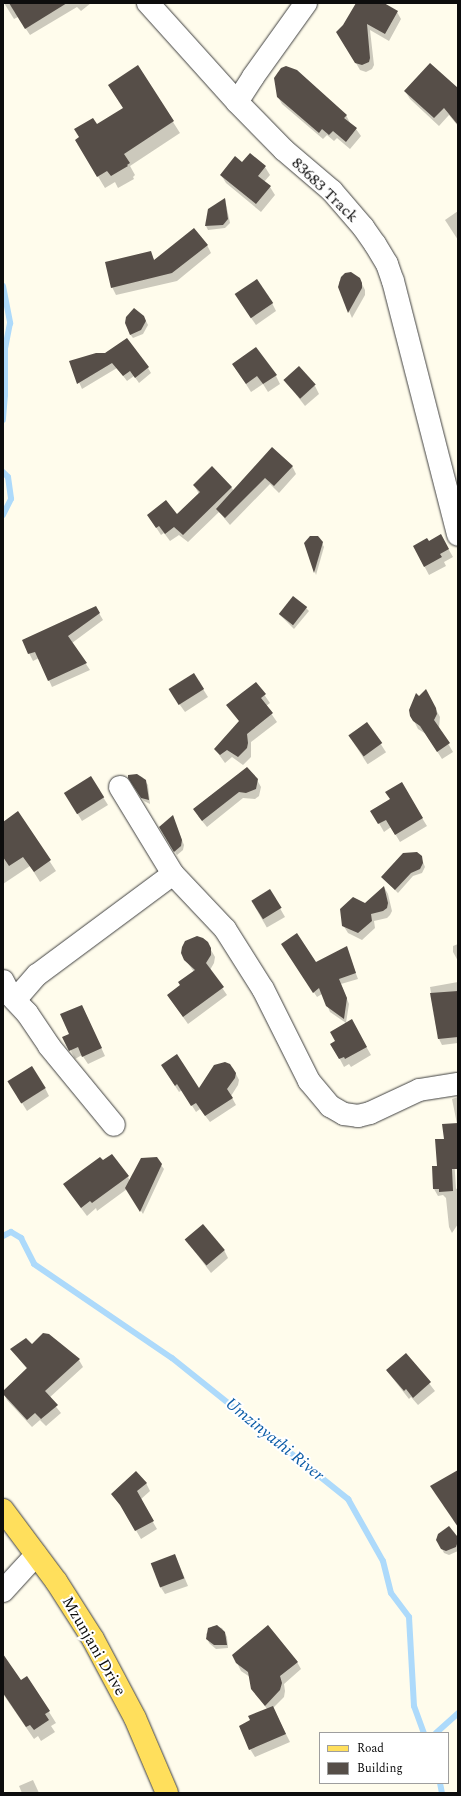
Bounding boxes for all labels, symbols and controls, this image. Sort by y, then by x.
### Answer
street label: 83683 Track [288,153,362,227]
water label: Umzinyathi River [220,1394,328,1486]
street label: Mzunjani Drive [58,1593,130,1699]
legend [319,1732,449,1784]
text: Road [357,1739,384,1758]
text: Building [357,1759,403,1778]

